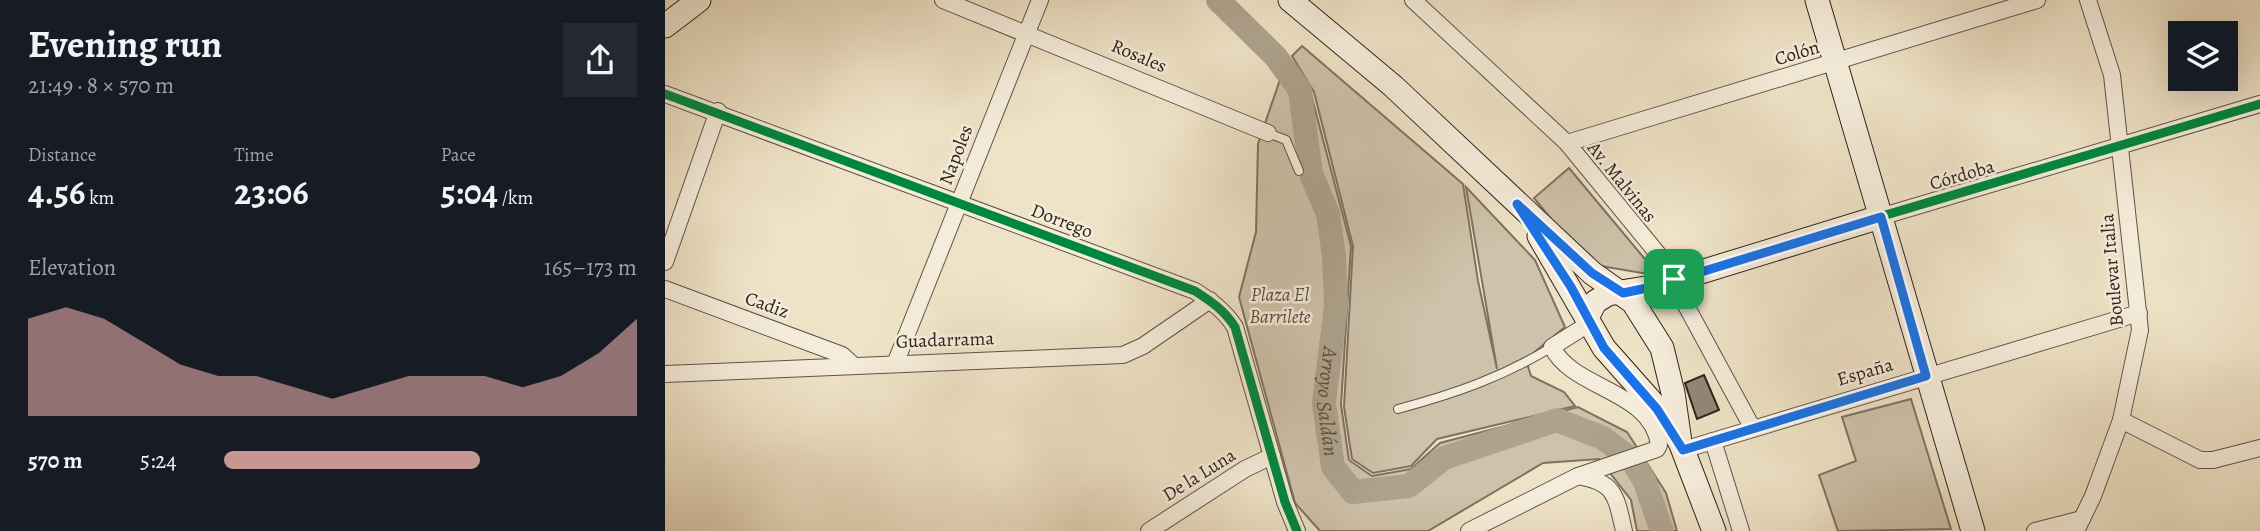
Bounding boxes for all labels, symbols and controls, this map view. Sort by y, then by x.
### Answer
text: Evening run [28,18,222,70]
map controls [2168,21,2238,91]
button: layers [2168,21,2238,91]
button: share [563,23,637,97]
street label: Rosales [1107,33,1171,79]
street label: Colón [1771,34,1823,72]
text: 21:49 · 8 × 570 m [28,70,174,101]
street label: Napoles [933,121,979,189]
street label: Av. Malvinas [1581,135,1663,228]
text: Distance [28,142,96,168]
text: Time [234,142,274,168]
text: Pace [441,142,476,168]
street label: Córdoba [1927,153,1998,197]
text: 4.56 [28,168,85,216]
text: 23:06 [234,168,309,216]
text: 5:04 [441,168,498,216]
text: km [85,185,114,211]
text: /km [498,185,533,211]
street label: Dorrego [1027,197,1097,245]
street label: Boulevar Italia [2094,212,2130,327]
pin [1644,249,1704,309]
text: Elevation [28,252,116,283]
text: 165–173 m [544,252,637,283]
icon: arrive [1655,260,1693,298]
park label: Plaza El Barrilete [1249,282,1311,330]
street label: Cadiz [741,285,793,325]
street label: Guadarrama [895,325,995,355]
water label: Arroyo Saldán [1310,344,1345,458]
street label: España [1834,352,1896,392]
street label: De la Luna [1157,442,1241,508]
text: 570 m [28,445,83,476]
text: 5:24 [140,445,177,476]

